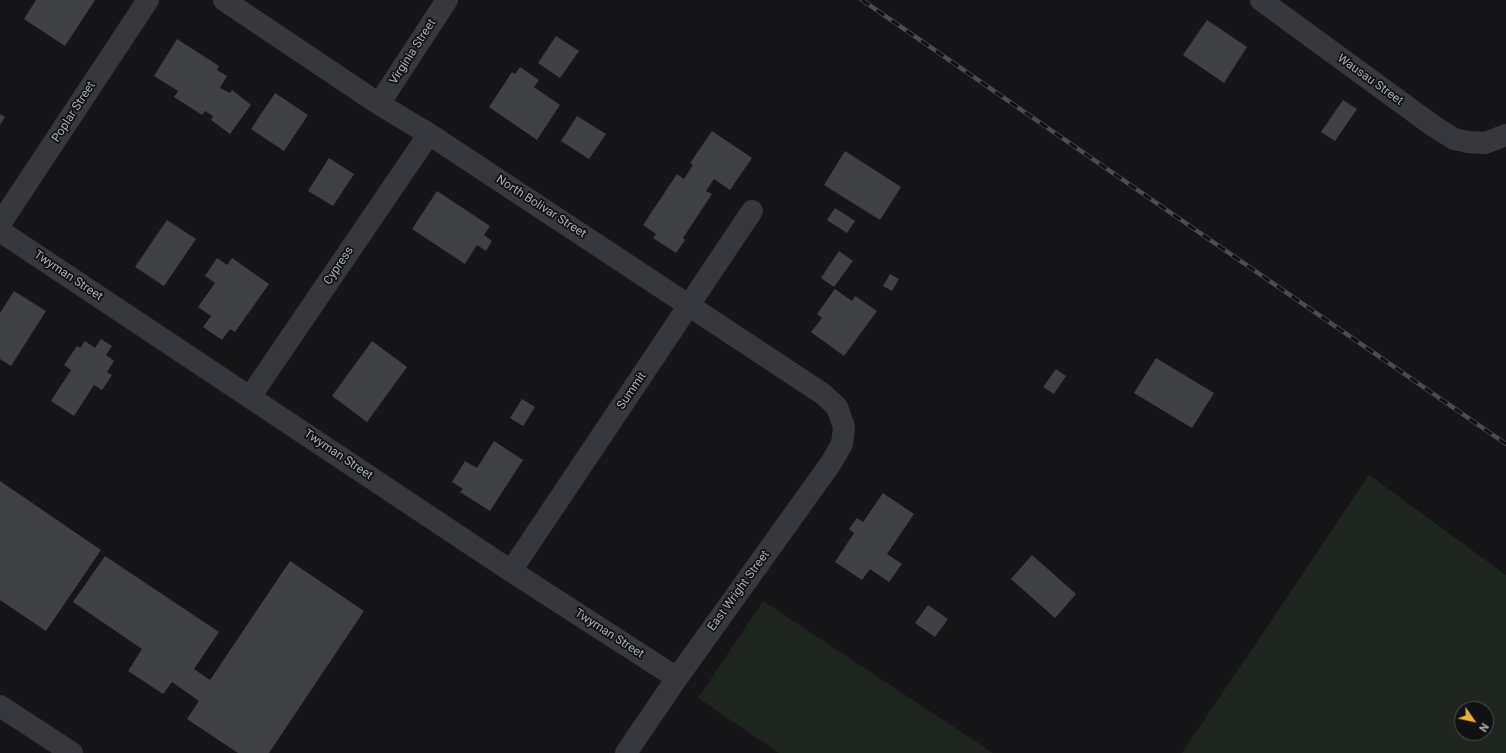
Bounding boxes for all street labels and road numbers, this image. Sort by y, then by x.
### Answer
street label: Virginia Street [387,17,439,87]
street label: Wausau Street [1334,51,1406,109]
street label: Poplar Street [49,79,99,145]
street label: North Bolivar Street [493,173,589,241]
street label: Cypress [321,244,357,288]
street label: Twyman Street [31,248,105,304]
street label: Summit [614,370,650,412]
street label: Twyman Street [301,427,375,483]
street label: East Wright Street [705,548,773,634]
street label: Twyman Street [572,606,646,662]

